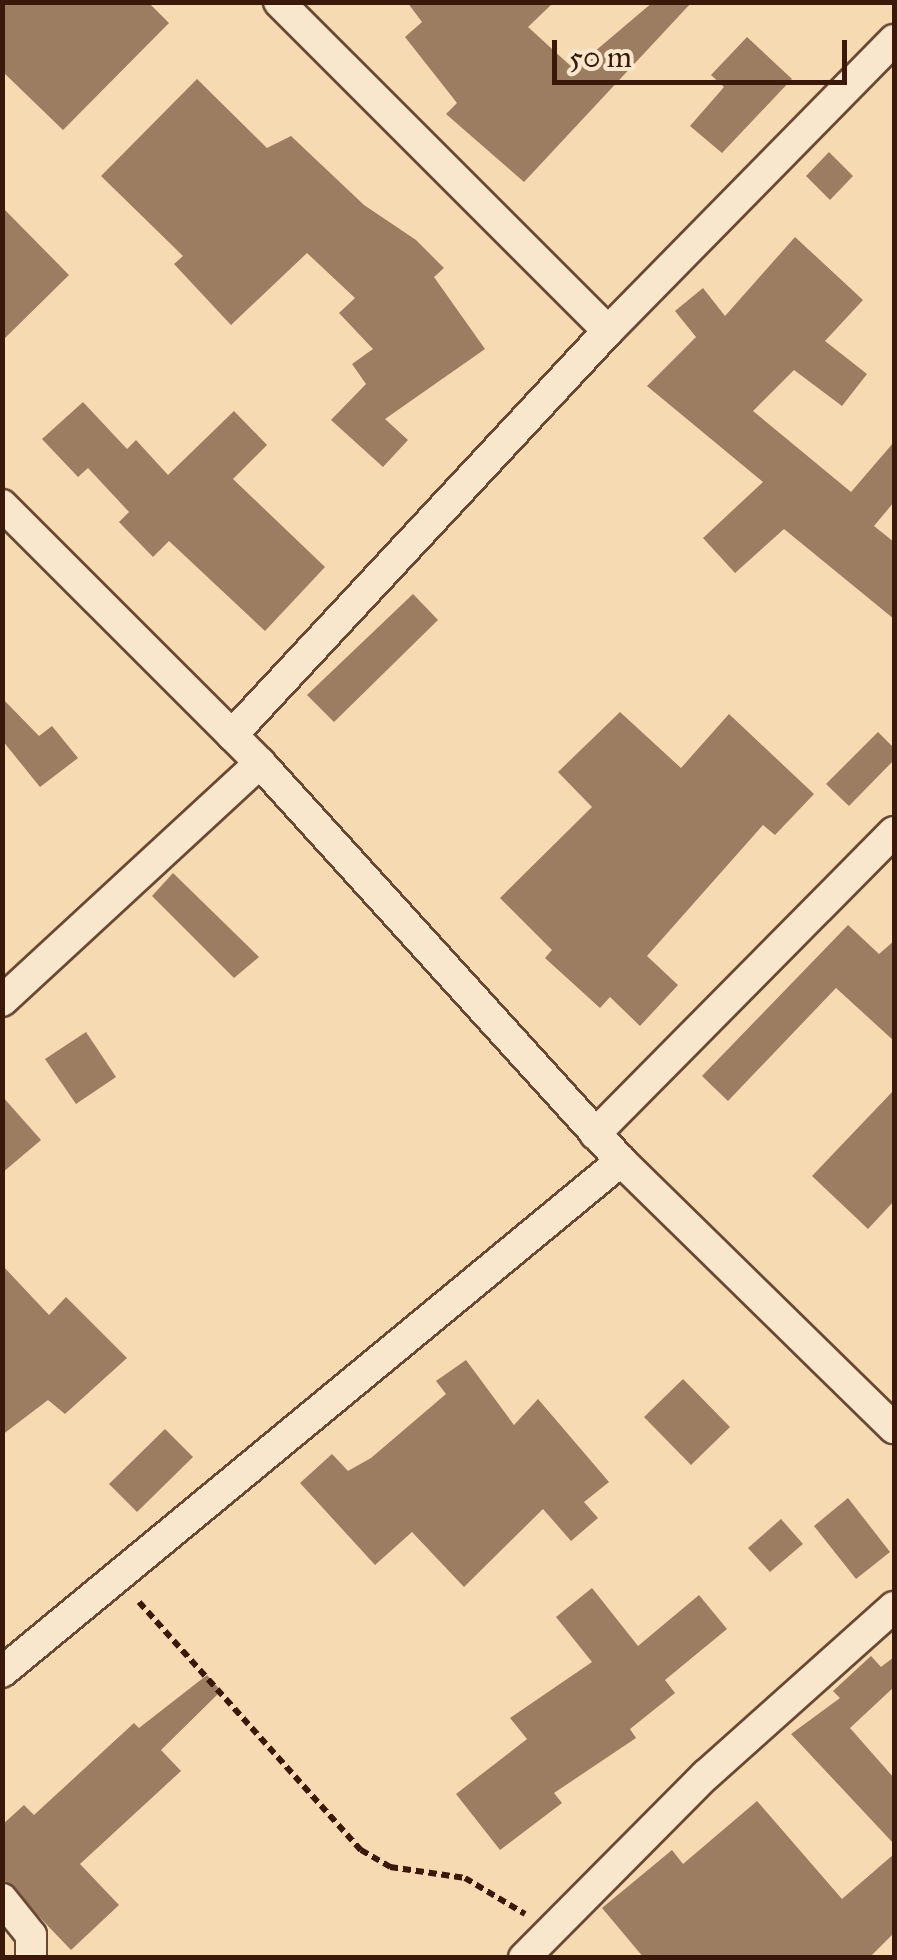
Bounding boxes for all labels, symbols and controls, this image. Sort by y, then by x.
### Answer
scale bar [557,20,852,82]
text: 50 m [569,39,632,75]

